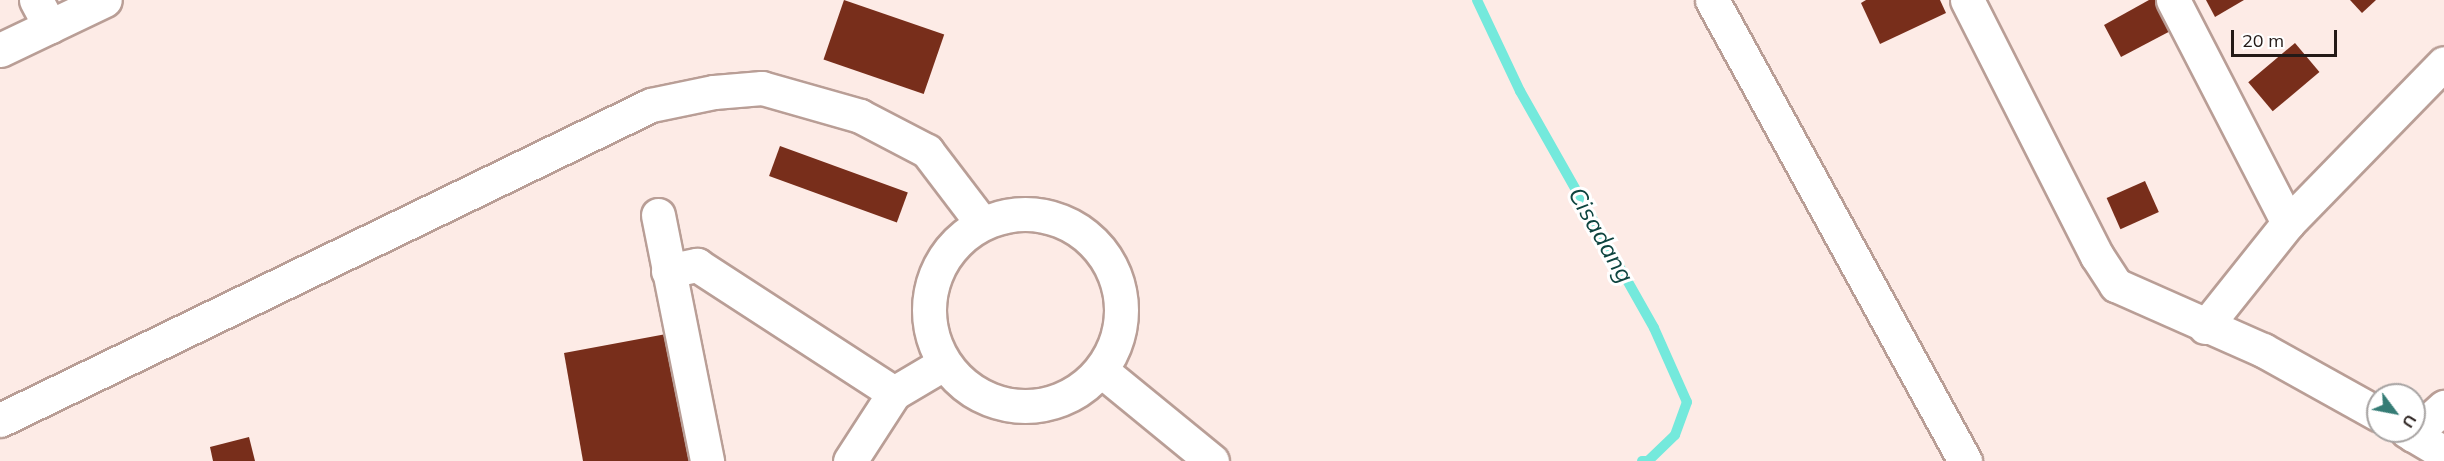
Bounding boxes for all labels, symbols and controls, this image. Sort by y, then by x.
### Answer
scale bar [2234,18,2340,56]
text: 20 m [2242,29,2284,52]
water label: Cisadang [1562,182,1640,288]
north arrow [2366,383,2426,443]
text: U [2398,411,2421,432]

